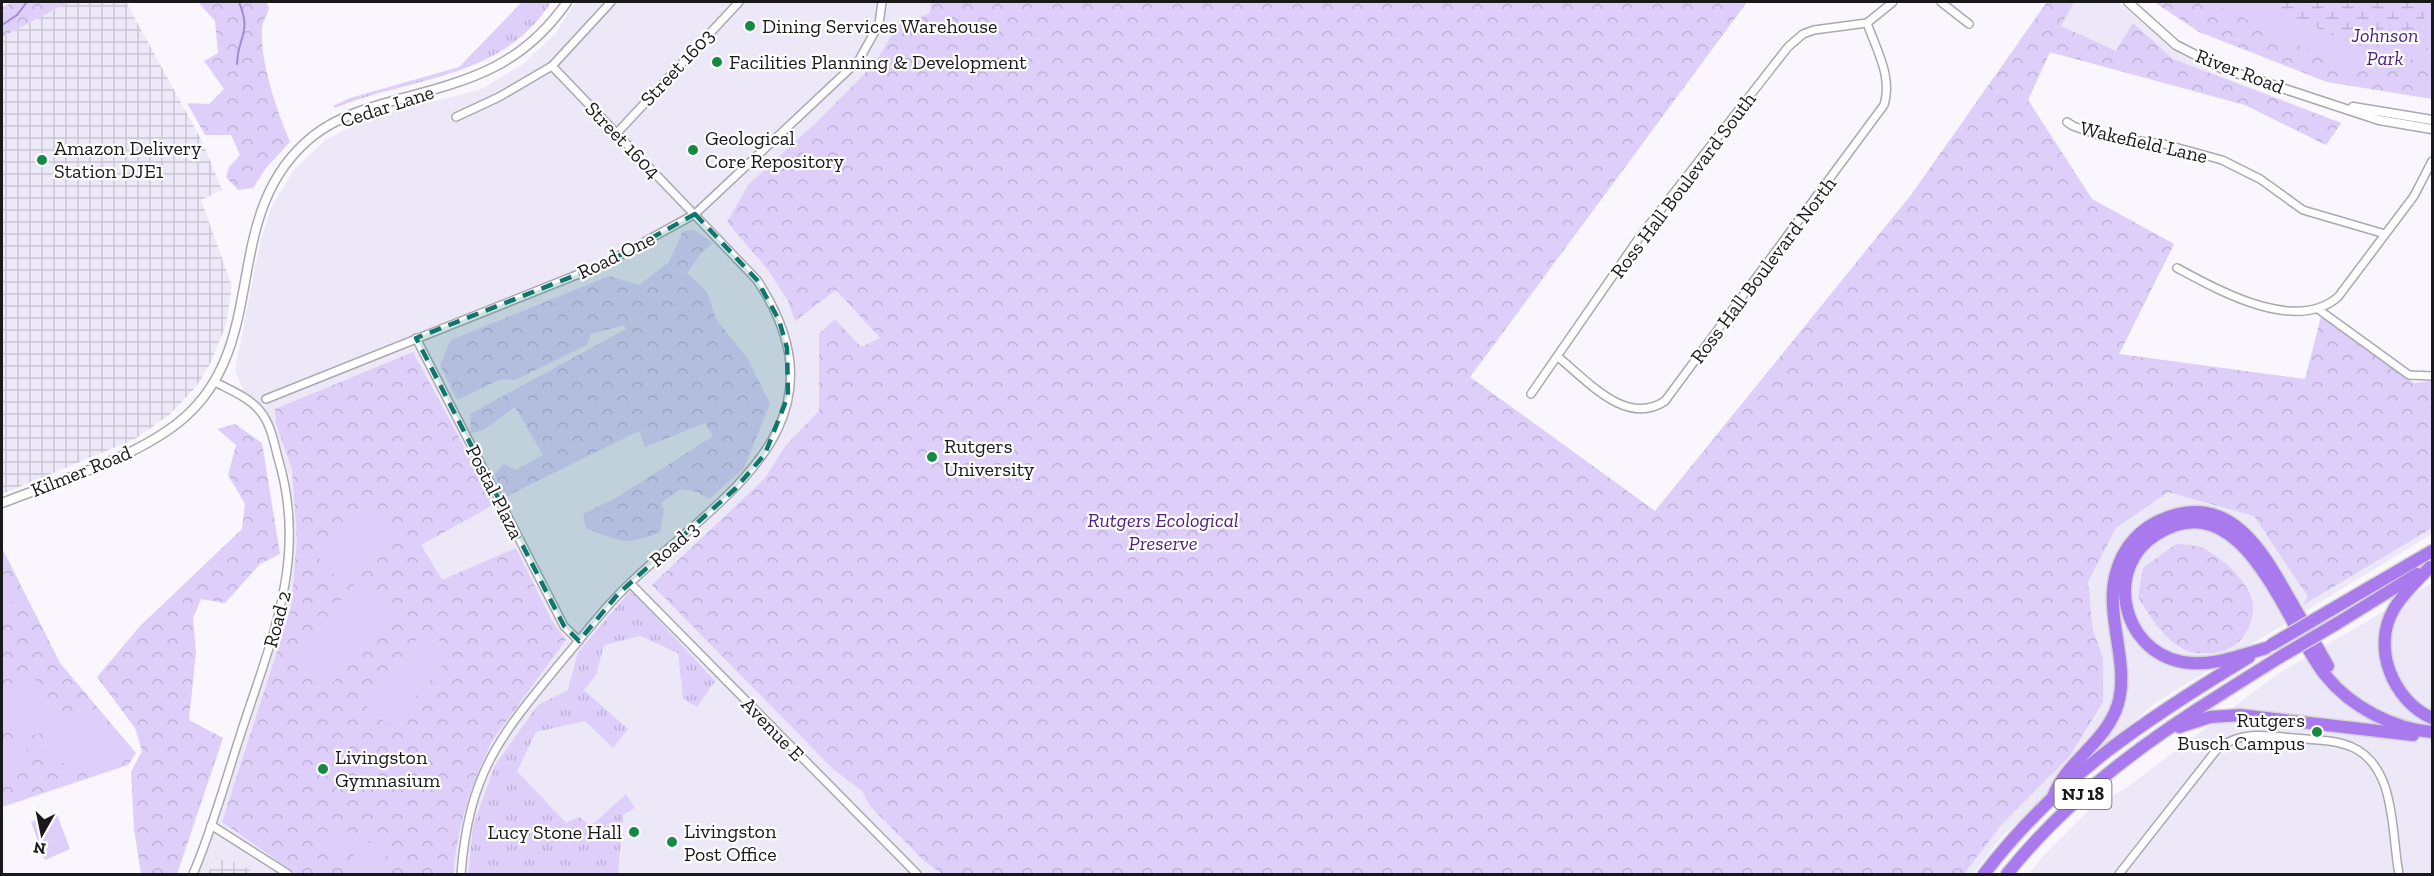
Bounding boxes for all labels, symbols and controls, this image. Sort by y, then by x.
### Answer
place label: Dining Services Warehouse [762,14,997,38]
marker: Dining Services Warehouse [743,19,757,33]
street label: Street 1603 [635,23,719,111]
park label: Johnson Park [2351,23,2418,70]
street label: River Road [2192,43,2288,99]
place label: Facilities Planning & Development [729,50,1027,74]
marker: Facilities Planning & Development [710,55,724,69]
street label: Cedar Lane [337,80,437,132]
street label: Ross Hall Boulevard South [1605,87,1761,283]
street label: Street 1604 [580,96,666,184]
street label: Wakefield Lane [2078,116,2210,168]
place label: Geological Core Repository [705,126,845,173]
place label: Amazon Delivery Station DJE1 [54,136,202,183]
marker: Geological Core Repository [686,143,700,157]
marker: Amazon Delivery Station DJE1 [35,153,49,167]
street label: Ross Hall Boulevard North [1685,171,1841,368]
street label: Road One [573,226,659,284]
place label: Rutgers University [944,434,1035,481]
street label: Kilmer Road [27,440,135,502]
street label: Postal Plaza [461,441,529,543]
marker: Rutgers University [925,450,939,464]
park label: Rutgers Ecological Preserve [1087,508,1239,555]
street label: Road 3 [644,516,704,572]
street label: Road 2 [258,588,296,650]
street label: Avenue E [737,692,809,766]
place label: Rutgers Busch Campus [2177,708,2305,755]
marker: Rutgers Busch Campus [2310,725,2324,739]
place label: Livingston Gymnasium [335,745,441,792]
marker: Livingston Gymnasium [316,762,330,776]
road number: NJ 18 [2054,779,2112,809]
north arrow [12,804,72,864]
place label: Livingston Post Office [684,819,777,866]
place label: Lucy Stone Hall [488,820,622,844]
marker: Lucy Stone Hall [627,825,641,839]
marker: Livingston Post Office [665,835,679,849]
text: N [32,838,47,859]

